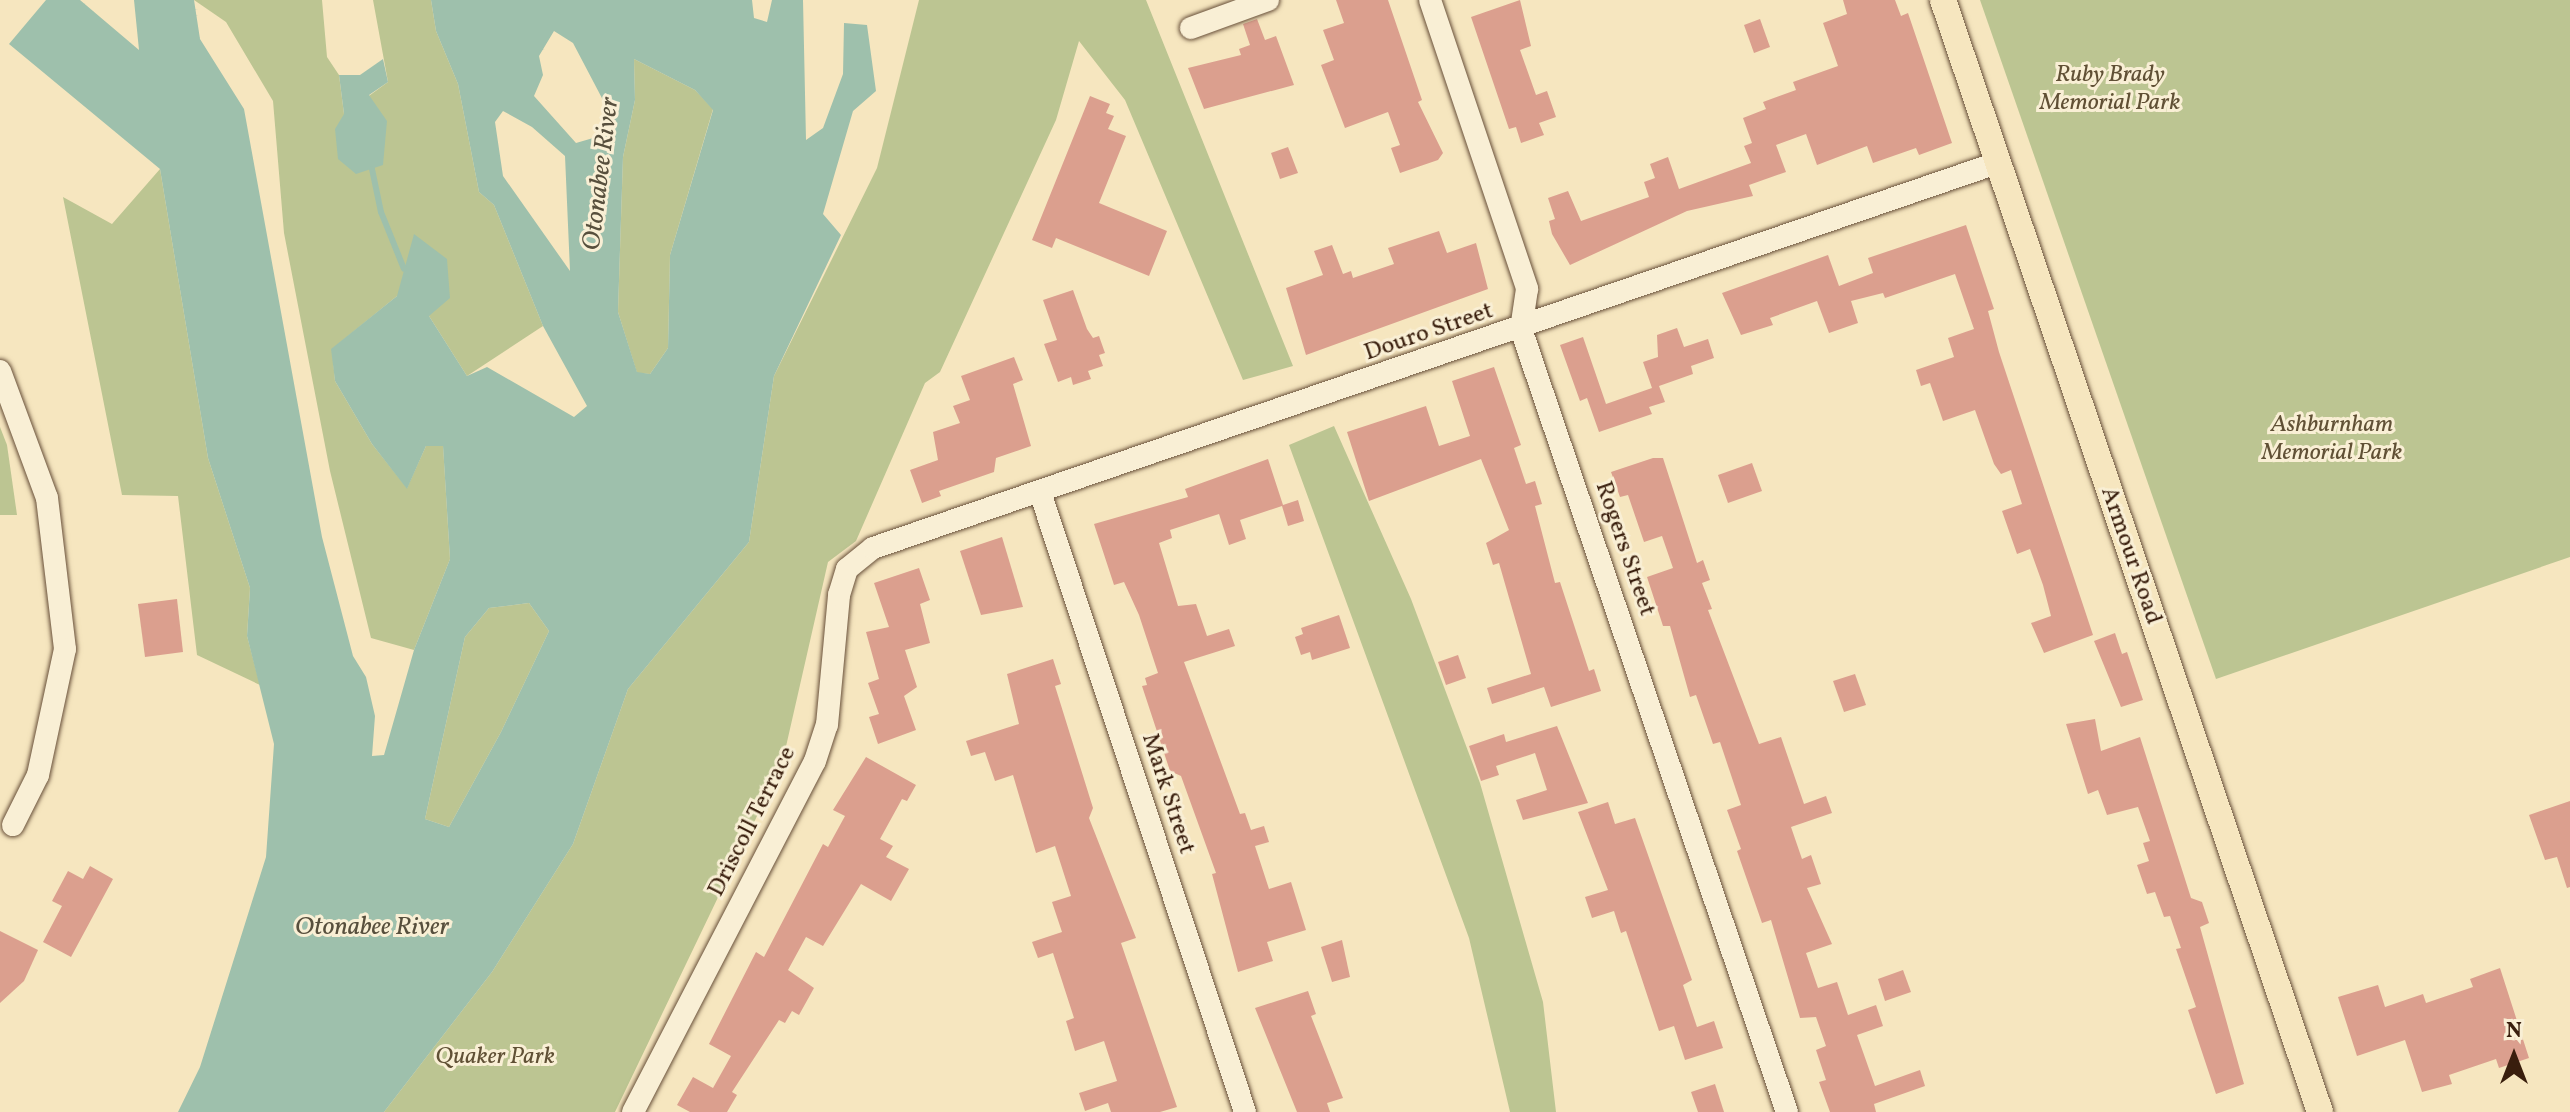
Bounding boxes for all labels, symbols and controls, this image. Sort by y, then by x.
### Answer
park label: Ruby Brady Memorial Park [2040,62,2180,118]
water label: Otonabee River [577,96,627,252]
street label: Douro Street [1361,298,1497,368]
park label: Ashburnham Memorial Park [2262,412,2402,468]
street label: Rogers Street [1588,478,1660,620]
street label: Armour Road [2093,483,2167,629]
street label: Mark Street [1134,730,1200,858]
street label: Driscoll Terrace [703,742,803,902]
water label: Otonabee River [295,912,449,944]
north arrow [2474,1016,2554,1096]
text: N [2506,1016,2522,1047]
park label: Quaker Park [435,1044,555,1072]

